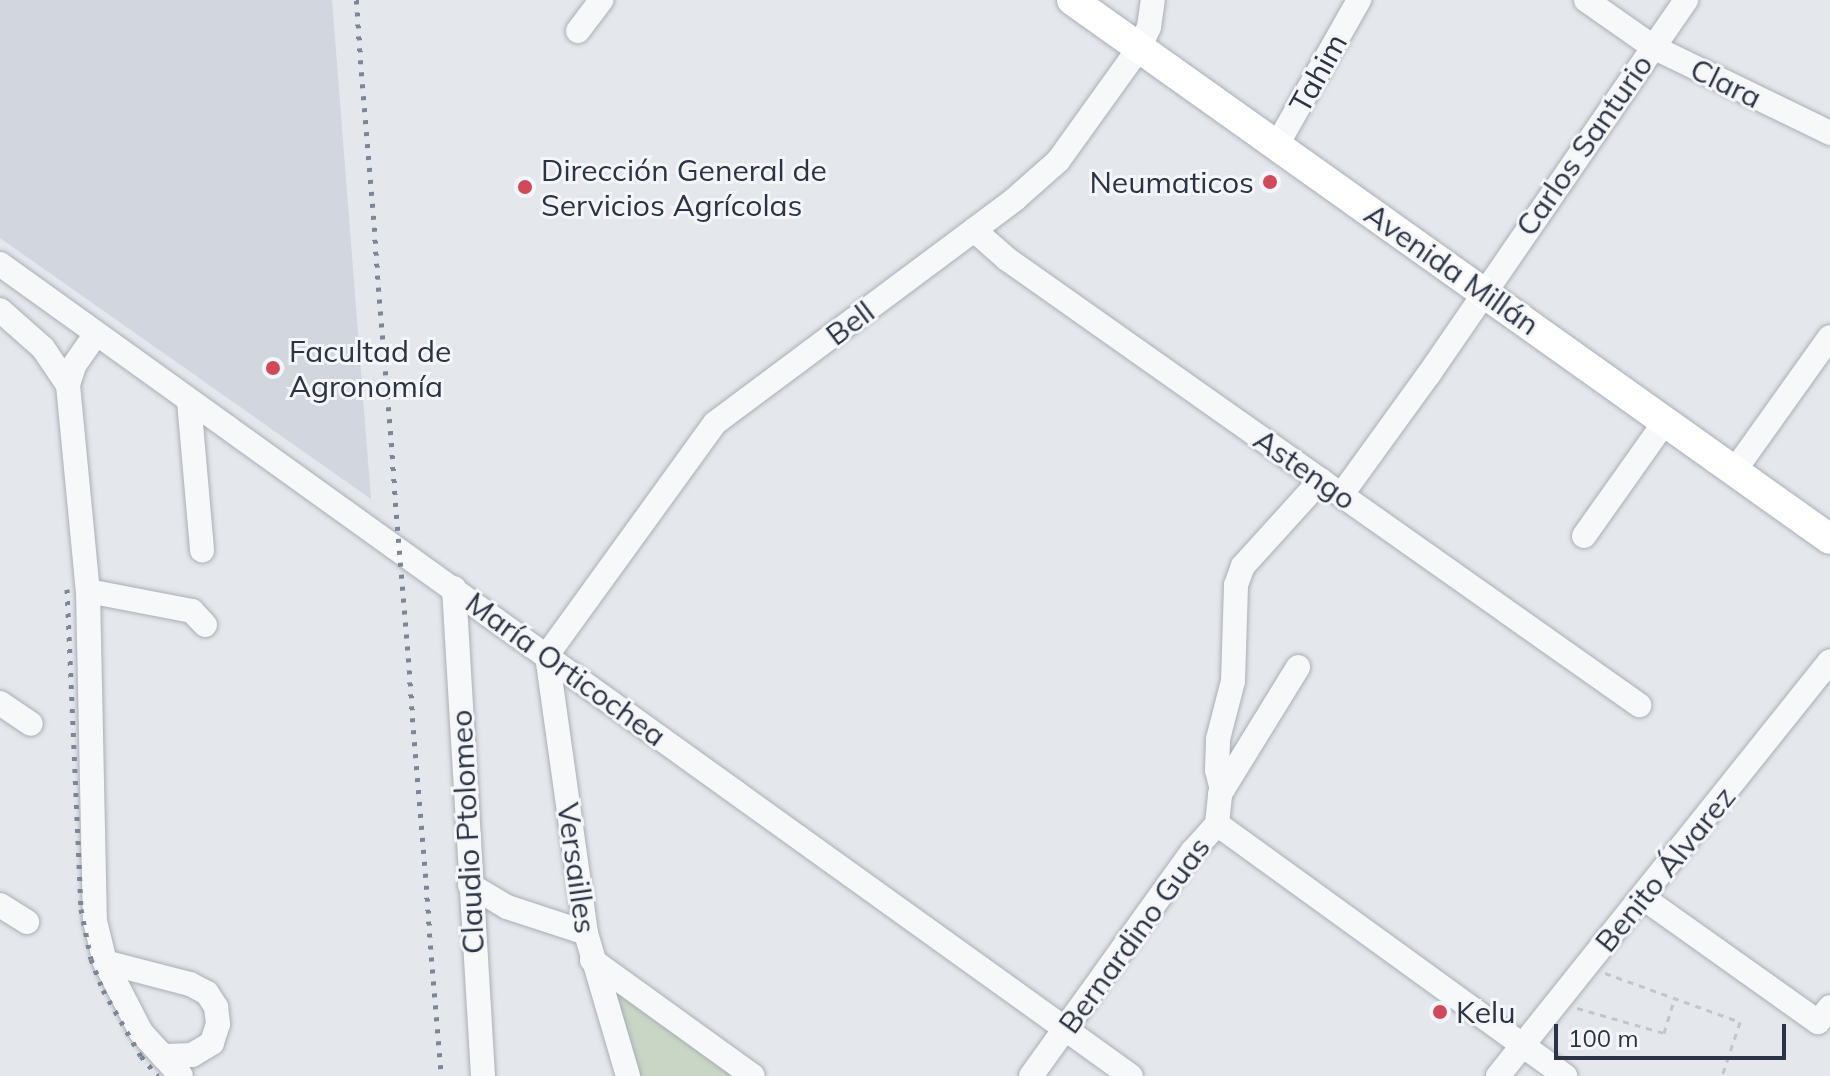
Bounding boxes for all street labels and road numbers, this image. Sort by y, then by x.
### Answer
street label: Tahim [1282,27,1354,119]
street label: Carlos Santurio [1508,47,1660,243]
street label: Clara [1685,51,1767,115]
street label: Avenida Millán [1358,196,1546,342]
street label: Bell [819,293,881,353]
street label: Astengo [1247,421,1363,517]
street label: María Orticochea [459,584,673,754]
street label: Claudio Ptolomeo [443,709,491,955]
street label: Benito Álvarez [1587,779,1743,959]
street label: Versailles [550,800,604,936]
street label: Bernardino Guas [1051,830,1217,1040]

